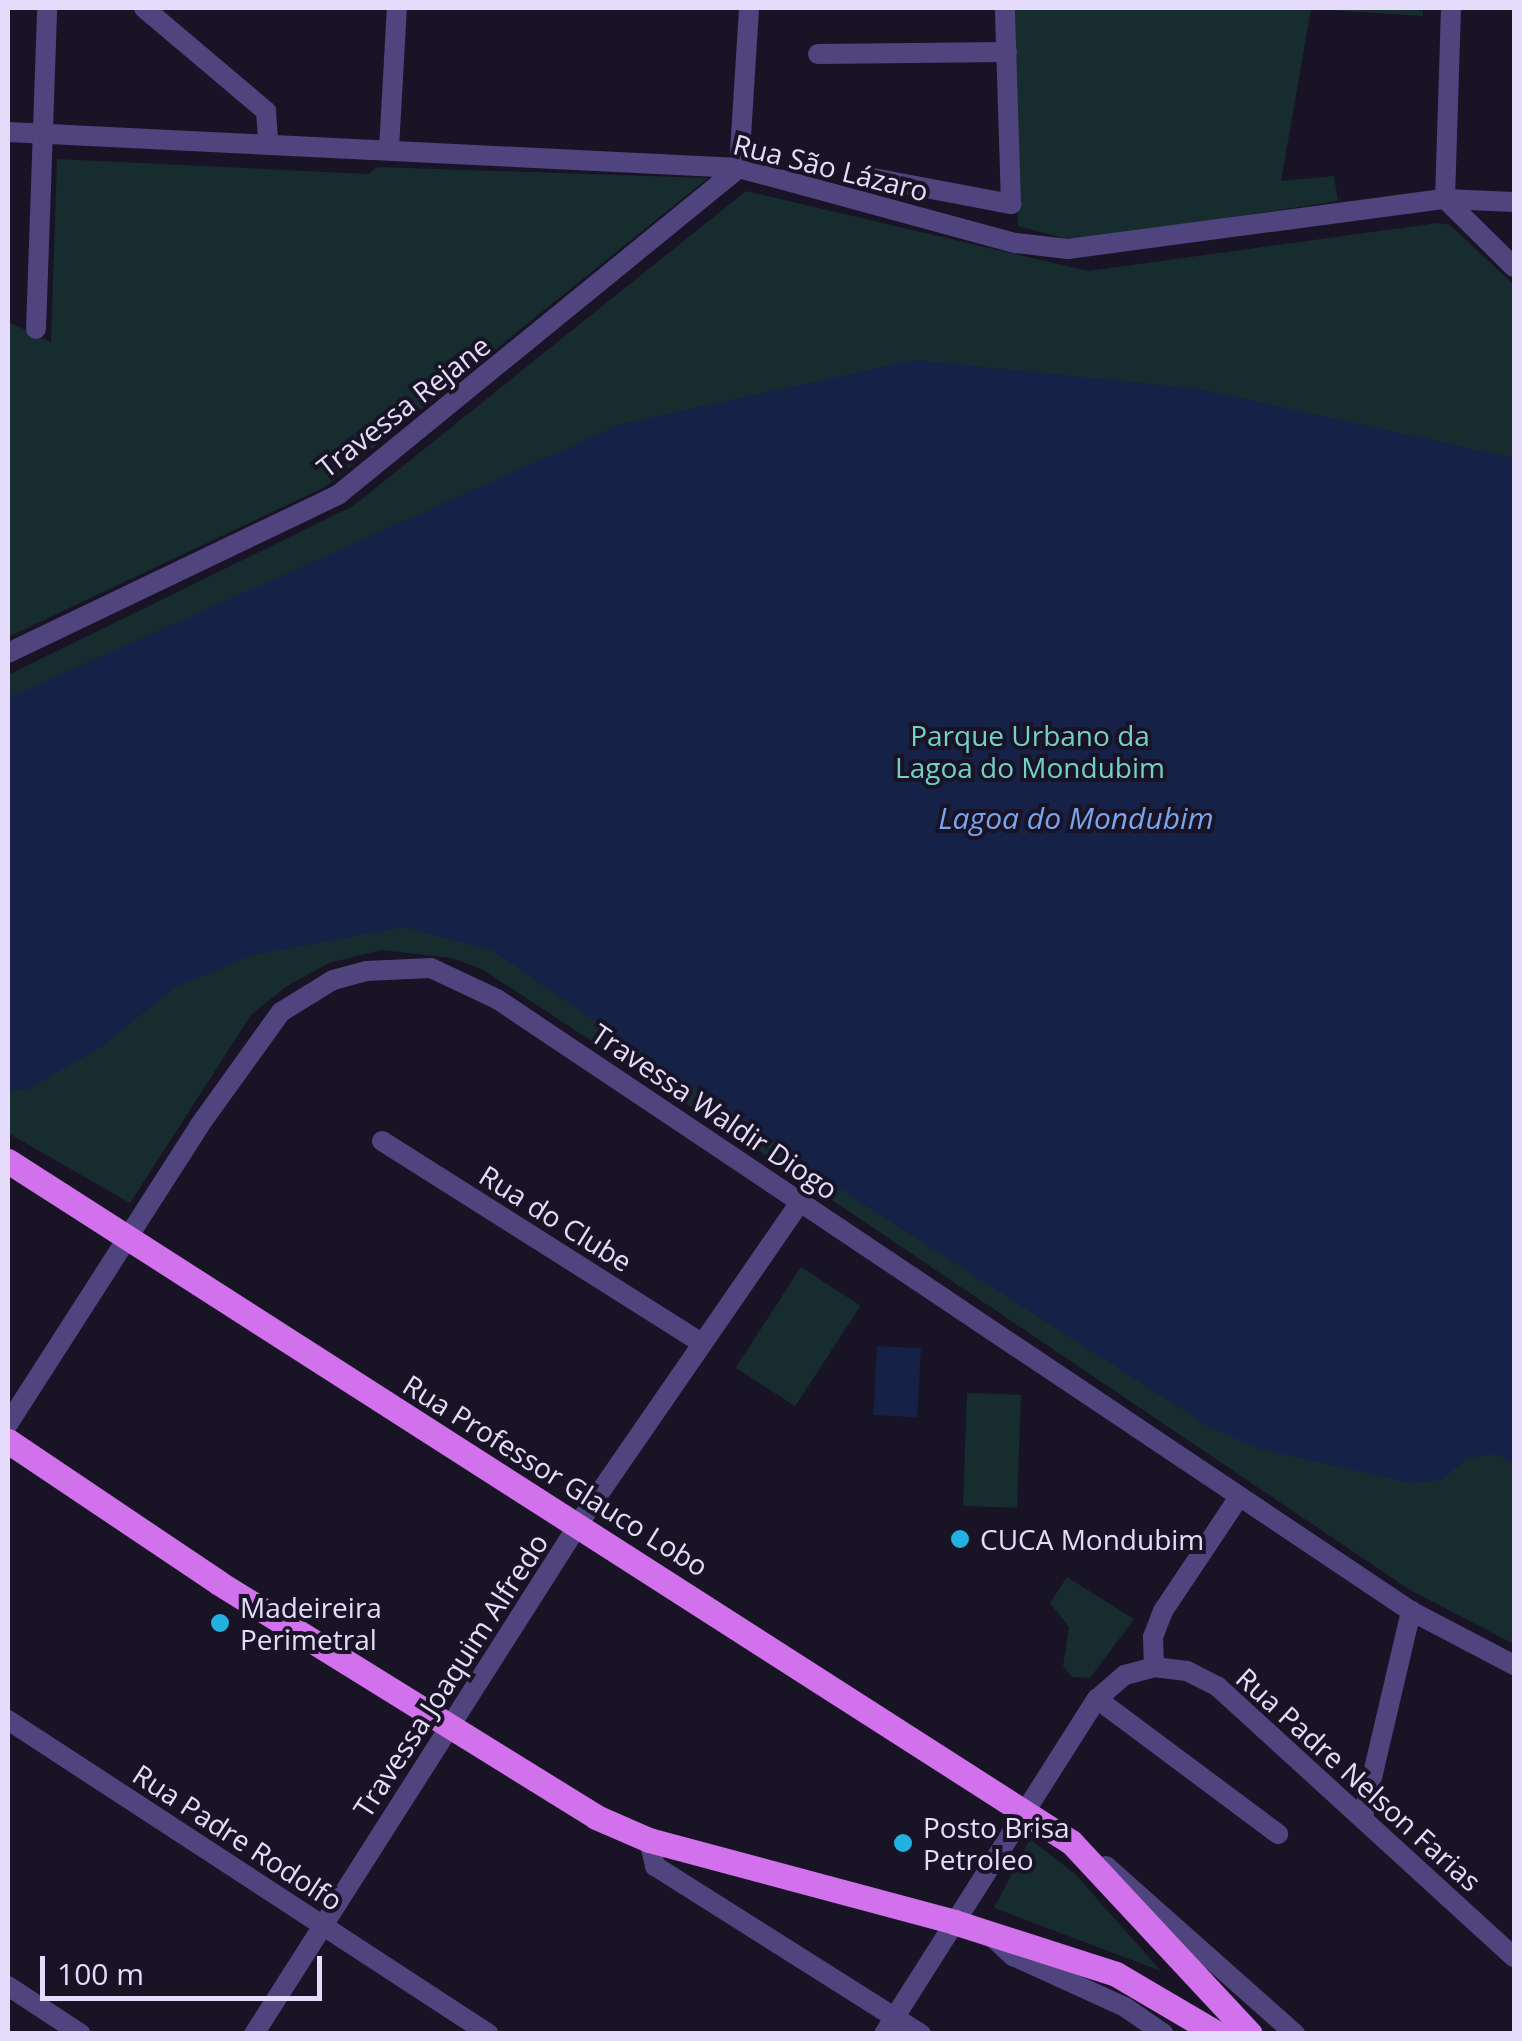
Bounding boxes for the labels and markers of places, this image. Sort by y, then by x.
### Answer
place label: CUCA Mondubim [980,1522,1204,1556]
marker: CUCA Mondubim [949,1528,971,1550]
place label: Madeireira Perimetral [240,1590,382,1656]
marker: Madeireira Perimetral [209,1612,231,1634]
place label: Posto Brisa Petroleo [923,1810,1070,1876]
marker: Posto Brisa Petroleo [892,1832,914,1854]

